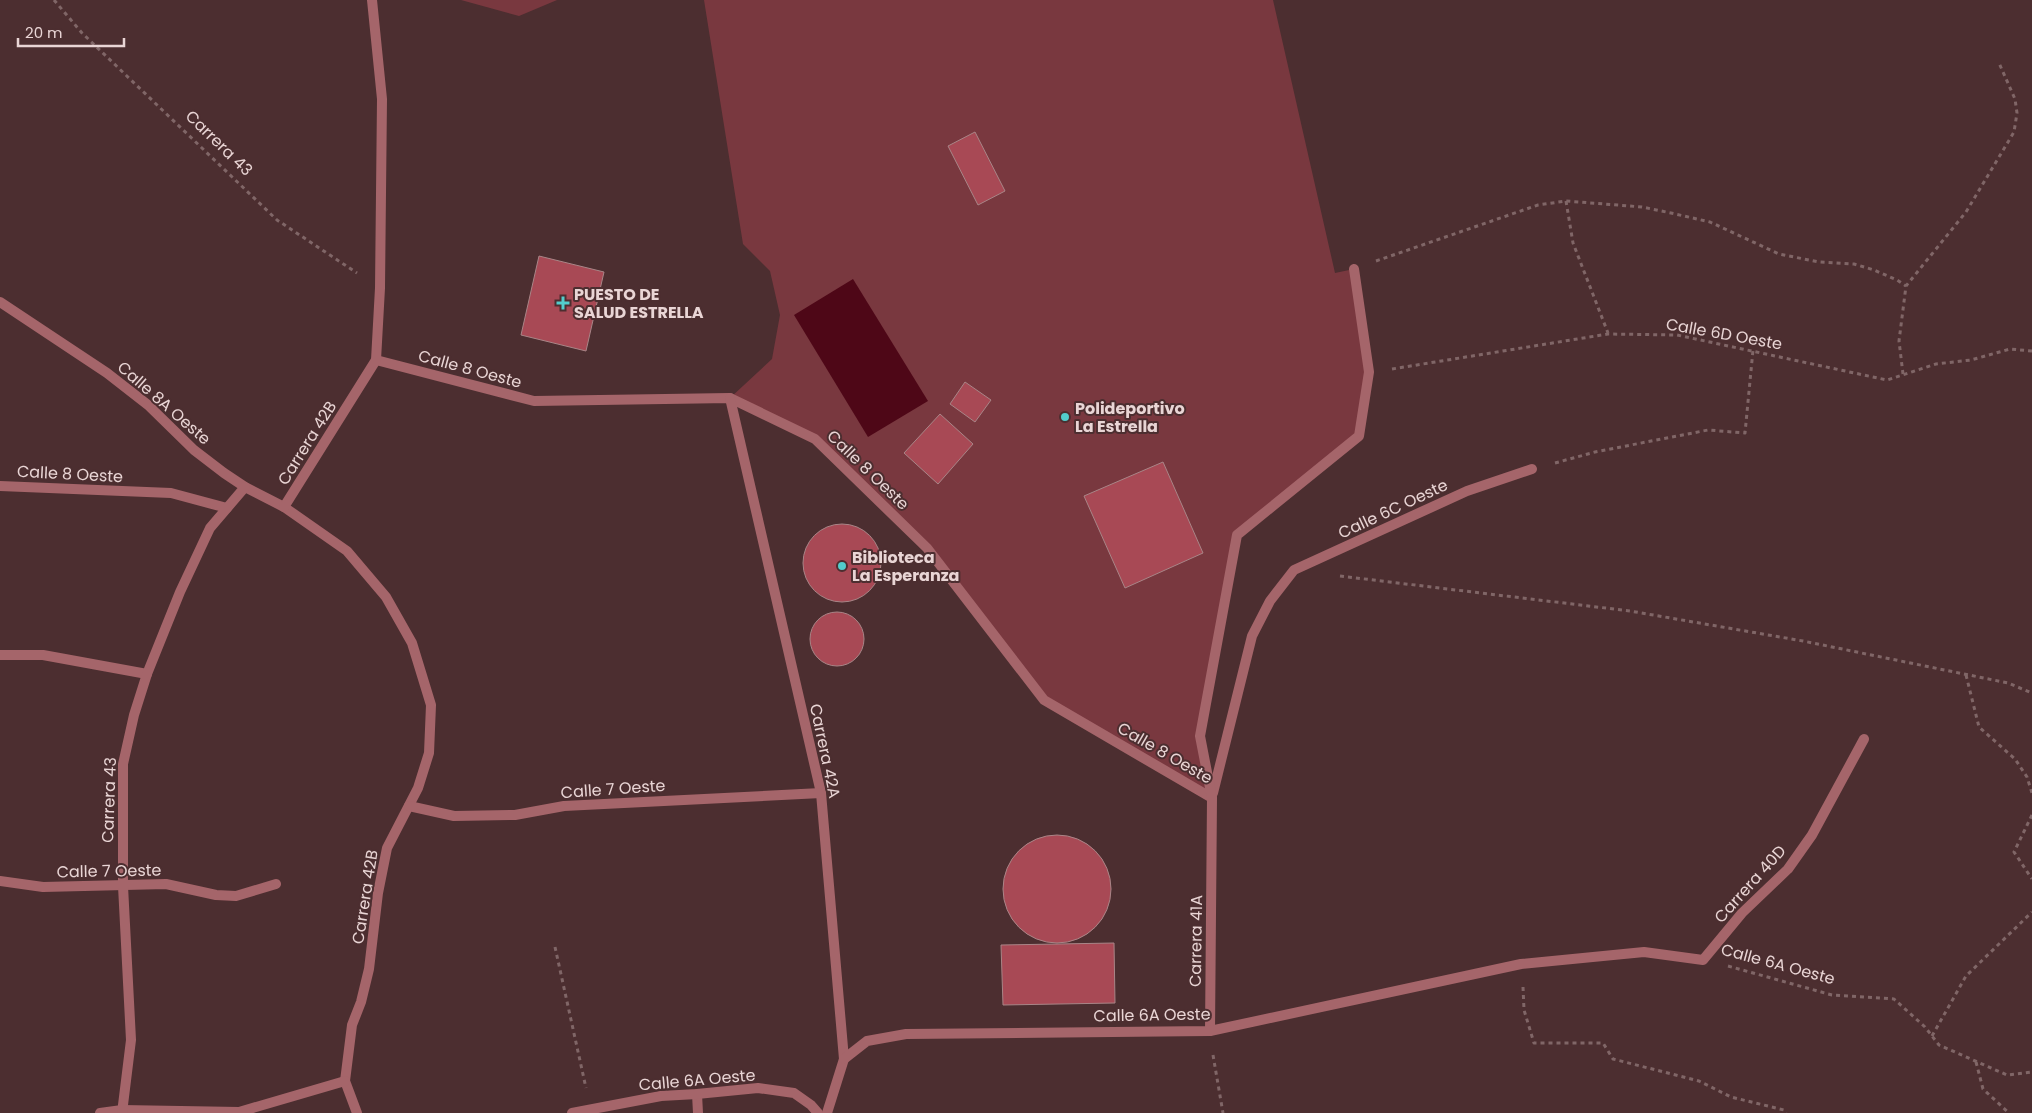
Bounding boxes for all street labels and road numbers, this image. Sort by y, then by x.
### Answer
street label: Carrera 43 [180,105,258,181]
street label: Calle 6D Oeste [1664,312,1784,356]
street label: Calle 8 Oeste [416,344,524,394]
street label: Calle 8A Oeste [112,356,216,450]
street label: Carrera 42B [272,396,342,489]
street label: Calle 8 Oeste [822,425,914,515]
street label: Calle 8 Oeste [16,460,124,488]
street label: Calle 6C Oeste [1334,473,1452,544]
street label: Carrera 42A [804,702,846,801]
street label: Calle 8 Oeste [1113,716,1217,790]
street label: Carrera 43 [96,757,122,843]
street label: Calle 7 Oeste [560,774,666,804]
street label: Carrera 40D [1709,840,1791,928]
street label: Carrera 42B [346,848,384,946]
street label: Calle 7 Oeste [56,859,162,883]
street label: Carrera 41A [1184,895,1208,987]
street label: Calle 6A Oeste [1718,938,1838,990]
street label: Calle 6A Oeste [1093,1002,1211,1028]
street label: Calle 6A Oeste [638,1063,756,1097]

